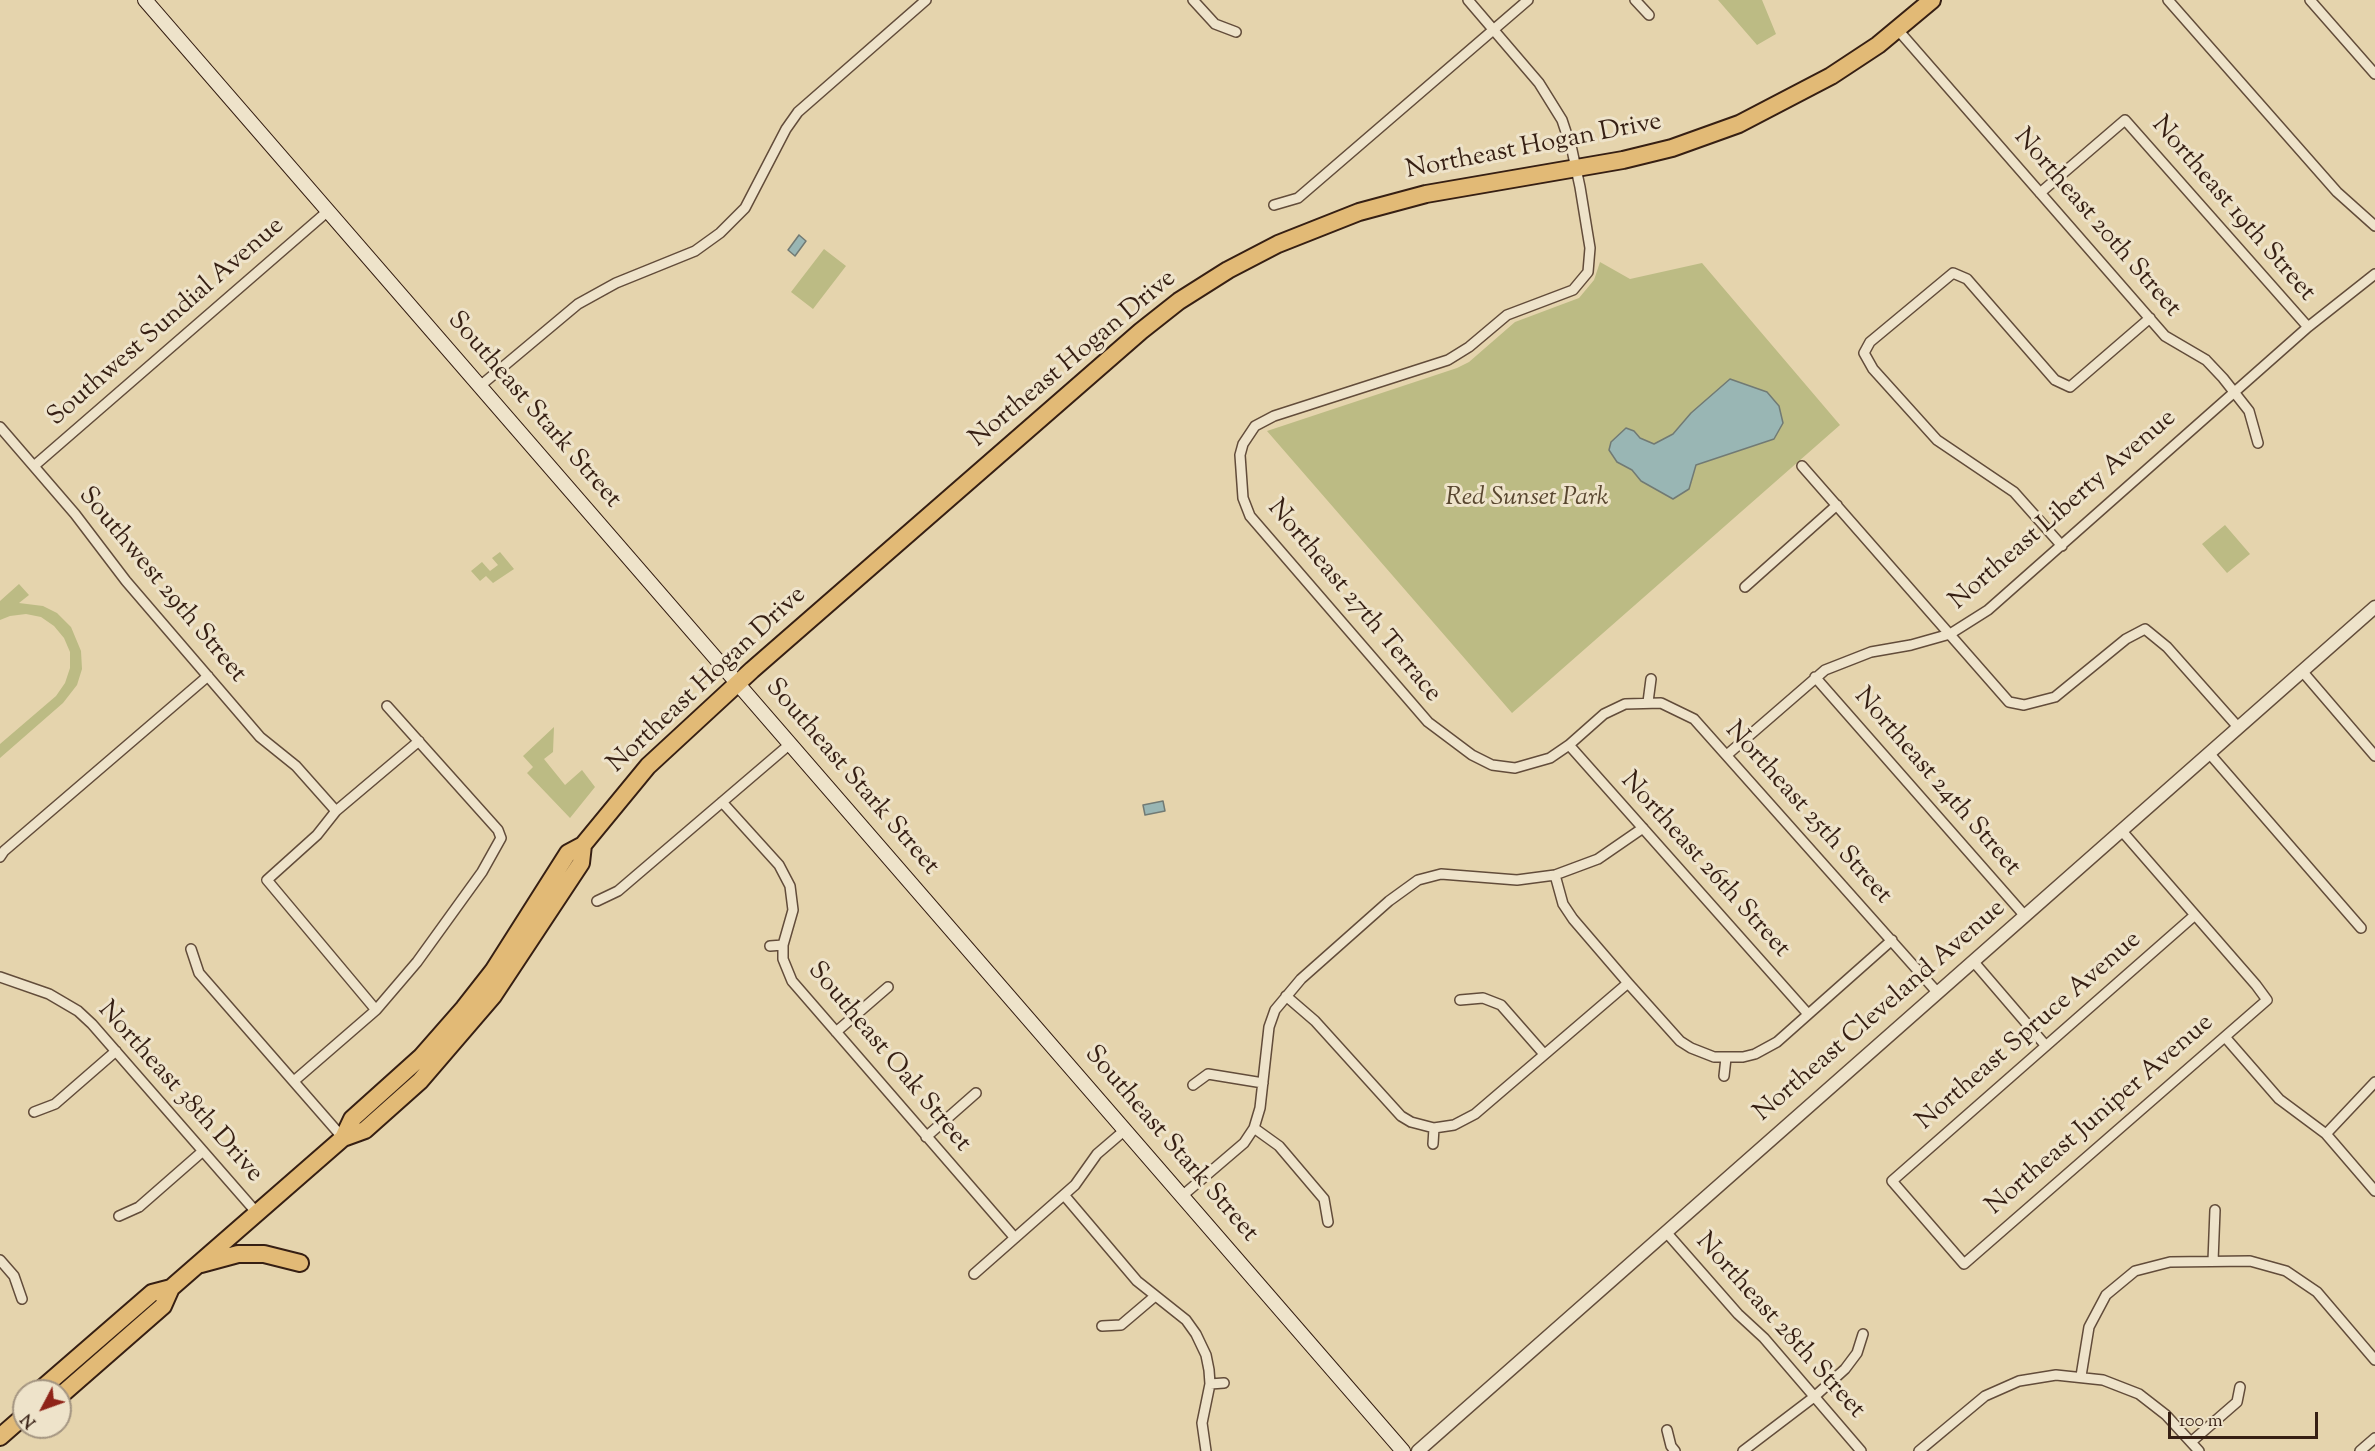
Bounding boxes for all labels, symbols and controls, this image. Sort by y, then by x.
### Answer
street label: Northeast Hogan Drive [1403,108,1665,188]
street label: Northeast 19th Street [2143,111,2321,309]
street label: Northeast 20th Street [2006,123,2186,325]
street label: Southwest Sundial Avenue [42,212,292,434]
street label: Northeast Hogan Drive [964,265,1184,455]
street label: Southeast Stark Street [439,306,627,516]
street label: Northeast Liberty Avenue [1944,404,2184,618]
street label: Southwest 29th Street [70,482,252,690]
park label: Red Sunset Park [1445,484,1609,516]
street label: Northeast 27th Terrace [1259,494,1447,710]
street label: Northeast Hogan Drive [602,581,814,781]
street label: Southeast Stark Street [757,673,945,883]
street label: Northeast 24th Street [1846,683,2026,883]
street label: Northeast 25th Street [1717,716,1897,912]
street label: Northeast 26th Street [1613,767,1795,965]
street label: Northeast Cleveland Avenue [1749,894,2013,1130]
street label: Northeast Spruce Avenue [1911,926,2149,1138]
street label: Southeast Oak Street [799,957,977,1159]
street label: Northeast 38th Drive [90,996,268,1190]
street label: Northeast Juniper Avenue [1981,1009,2221,1223]
street label: Southeast Stark Street [1076,1040,1264,1250]
street label: Northeast 28th Street [1687,1228,1871,1426]
north arrow [12,1379,72,1439]
scale bar [2171,1400,2321,1438]
text: N [17,1407,42,1432]
text: 100 m [2179,1409,2223,1435]

